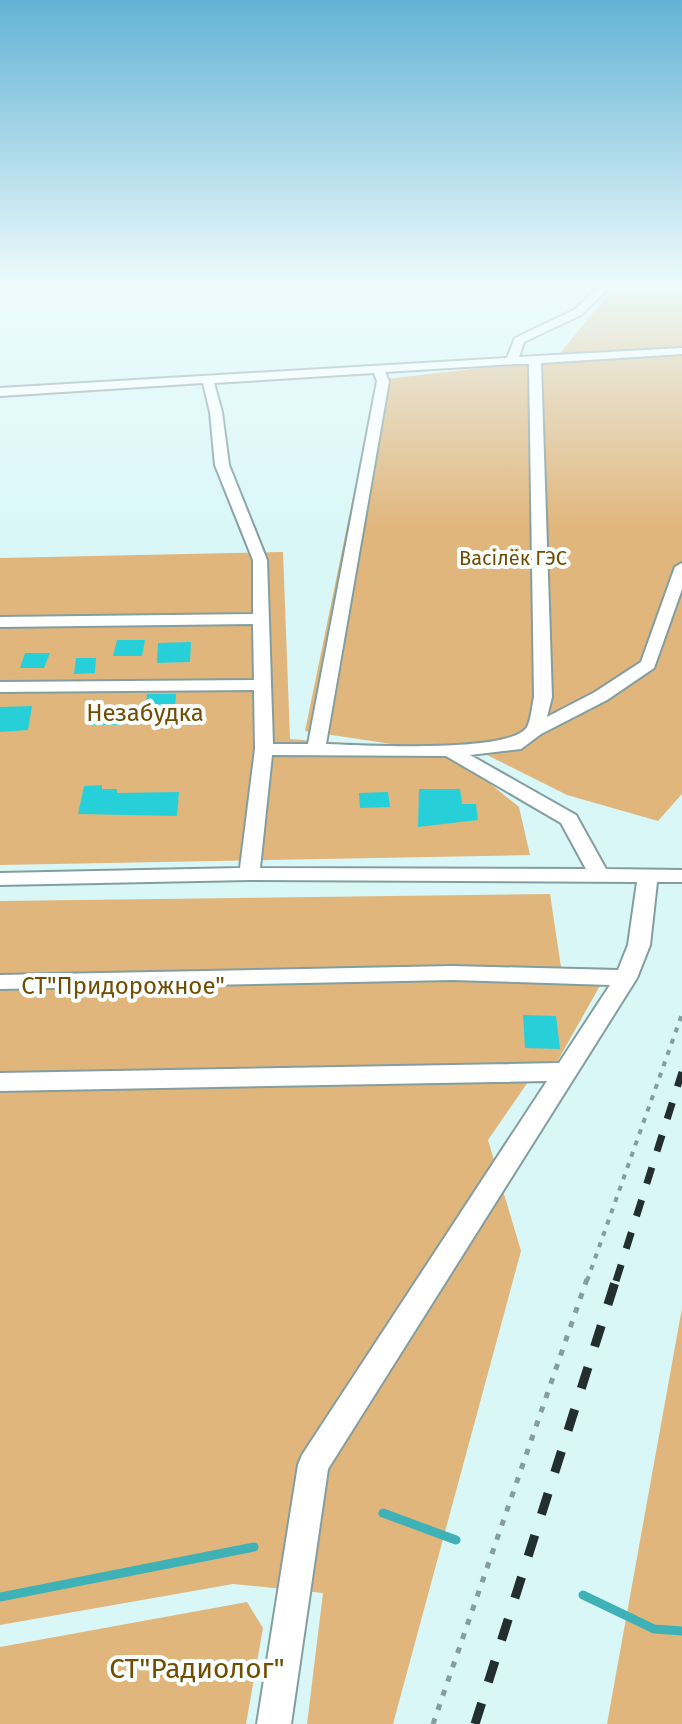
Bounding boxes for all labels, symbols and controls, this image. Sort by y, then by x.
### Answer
park label: Васілёк ГЭС [459,546,567,570]
park label: Незабудка [86,699,204,727]
park label: СТ"Придорожное" [21,972,225,1000]
park label: СТ"Радиолог" [109,1652,285,1685]

